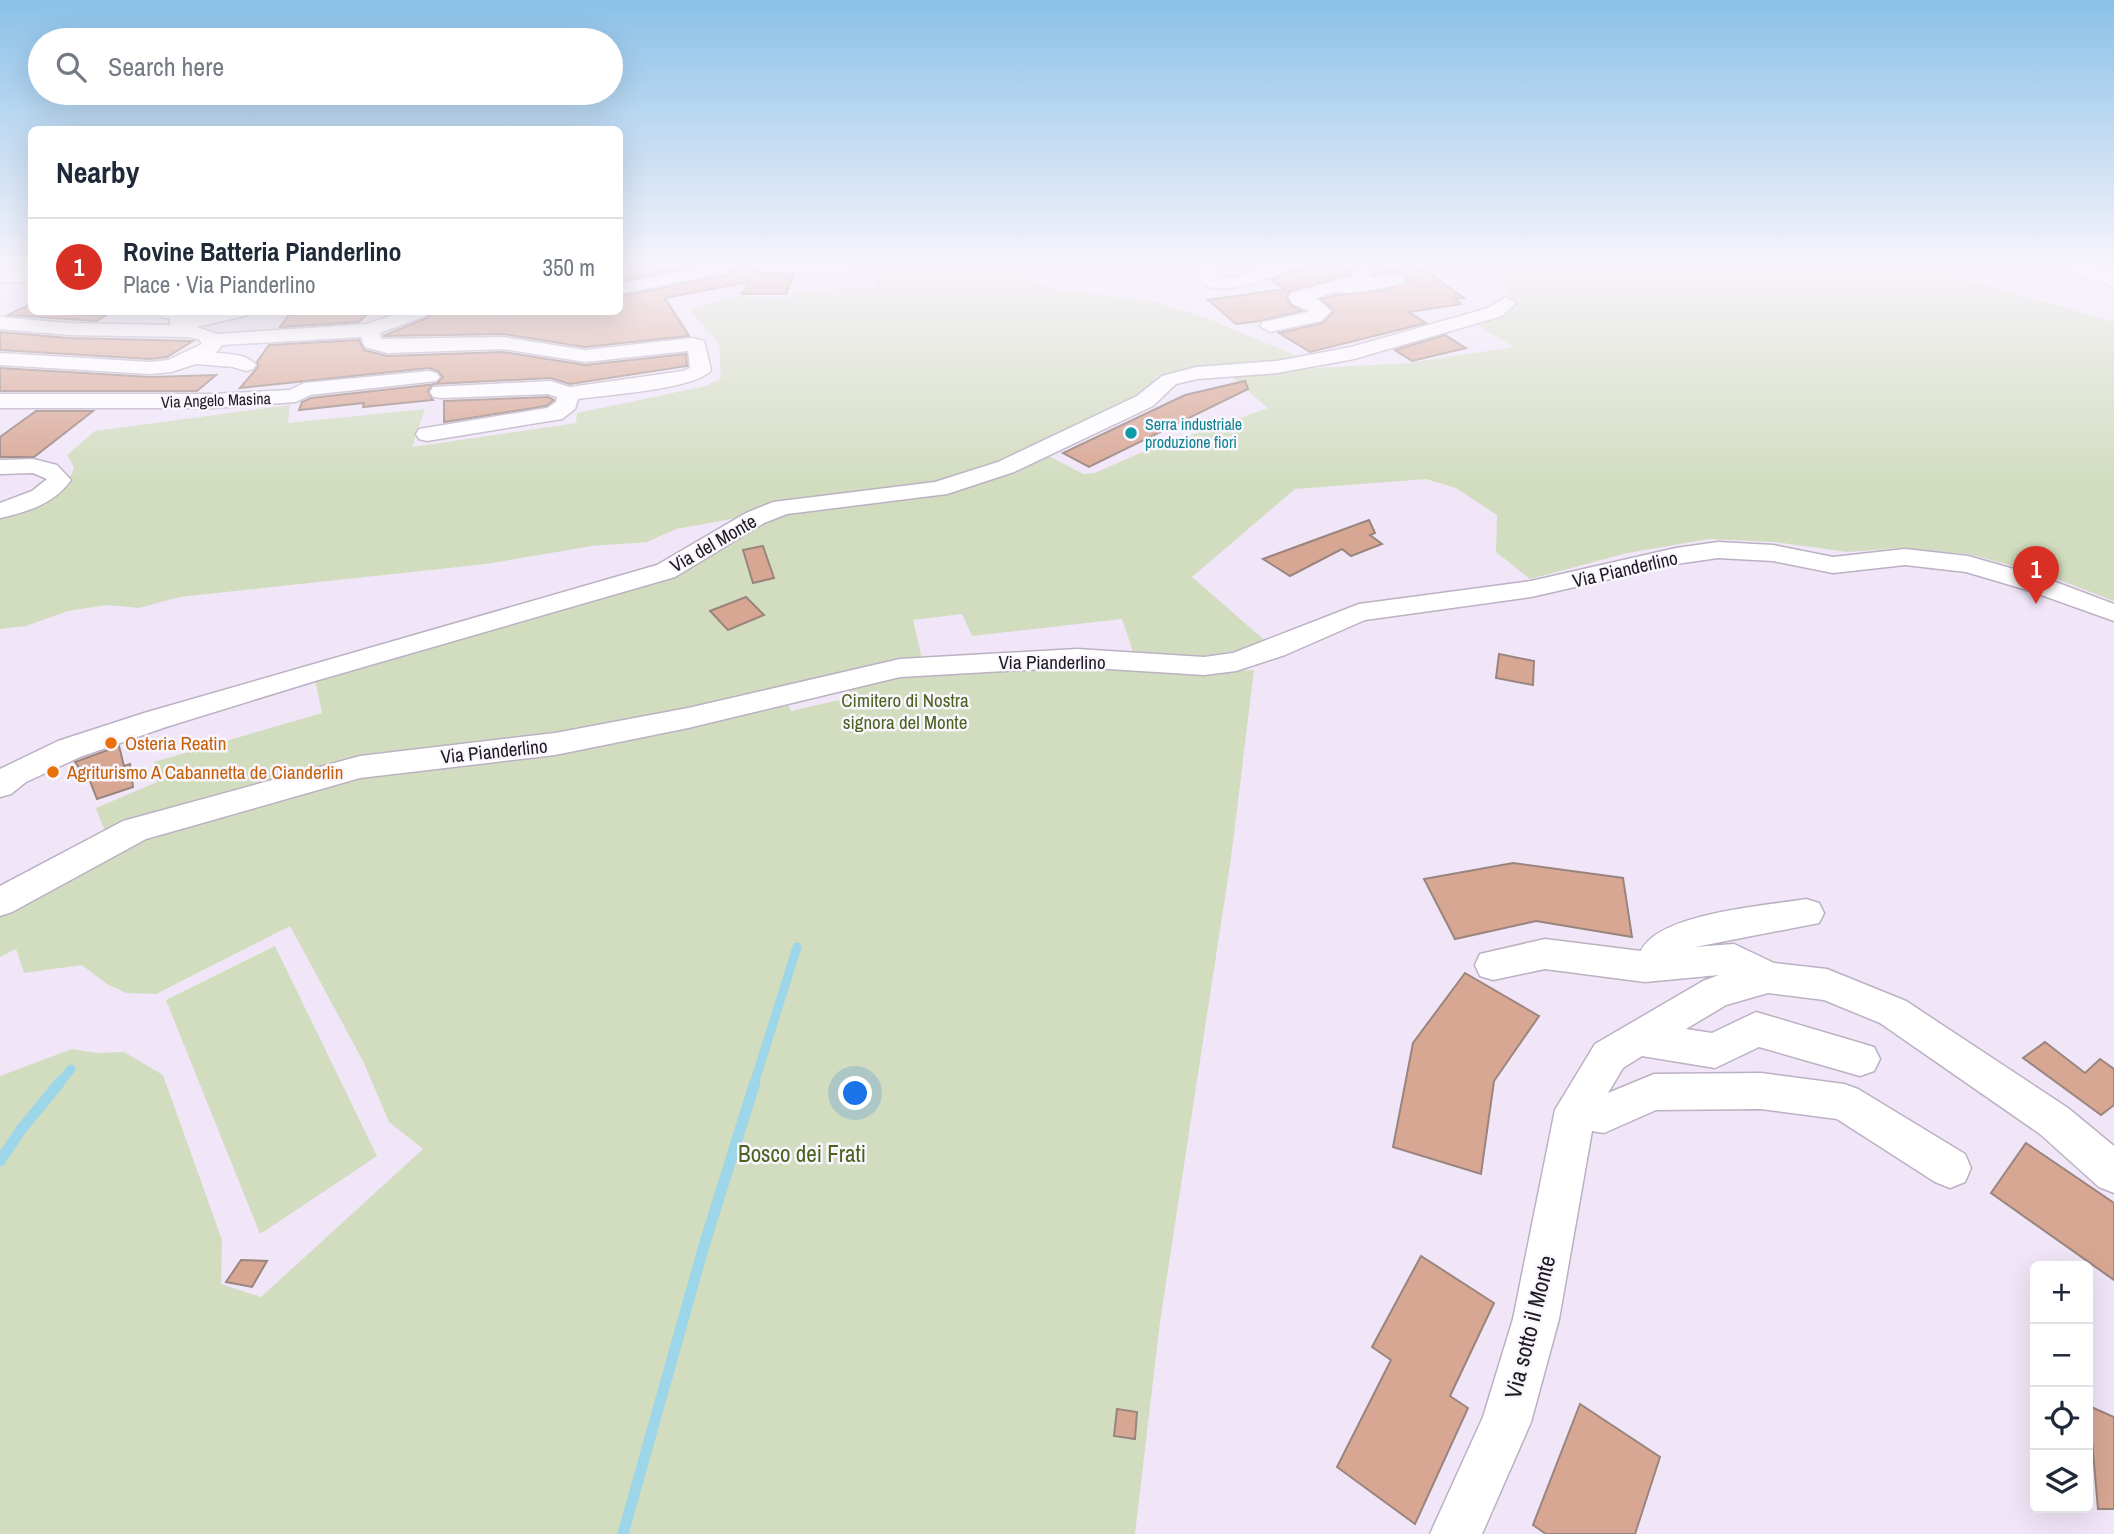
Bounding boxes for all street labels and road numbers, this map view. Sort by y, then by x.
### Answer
street label: Via Angelo Masina [161,387,272,413]
street label: Via del Monte [665,508,761,578]
street label: Via Pianderlino [1570,544,1680,594]
street label: Via Pianderlino [998,649,1106,675]
street label: Via Pianderlino [439,732,549,770]
street label: Via sotto il Monte [1497,1252,1562,1402]

